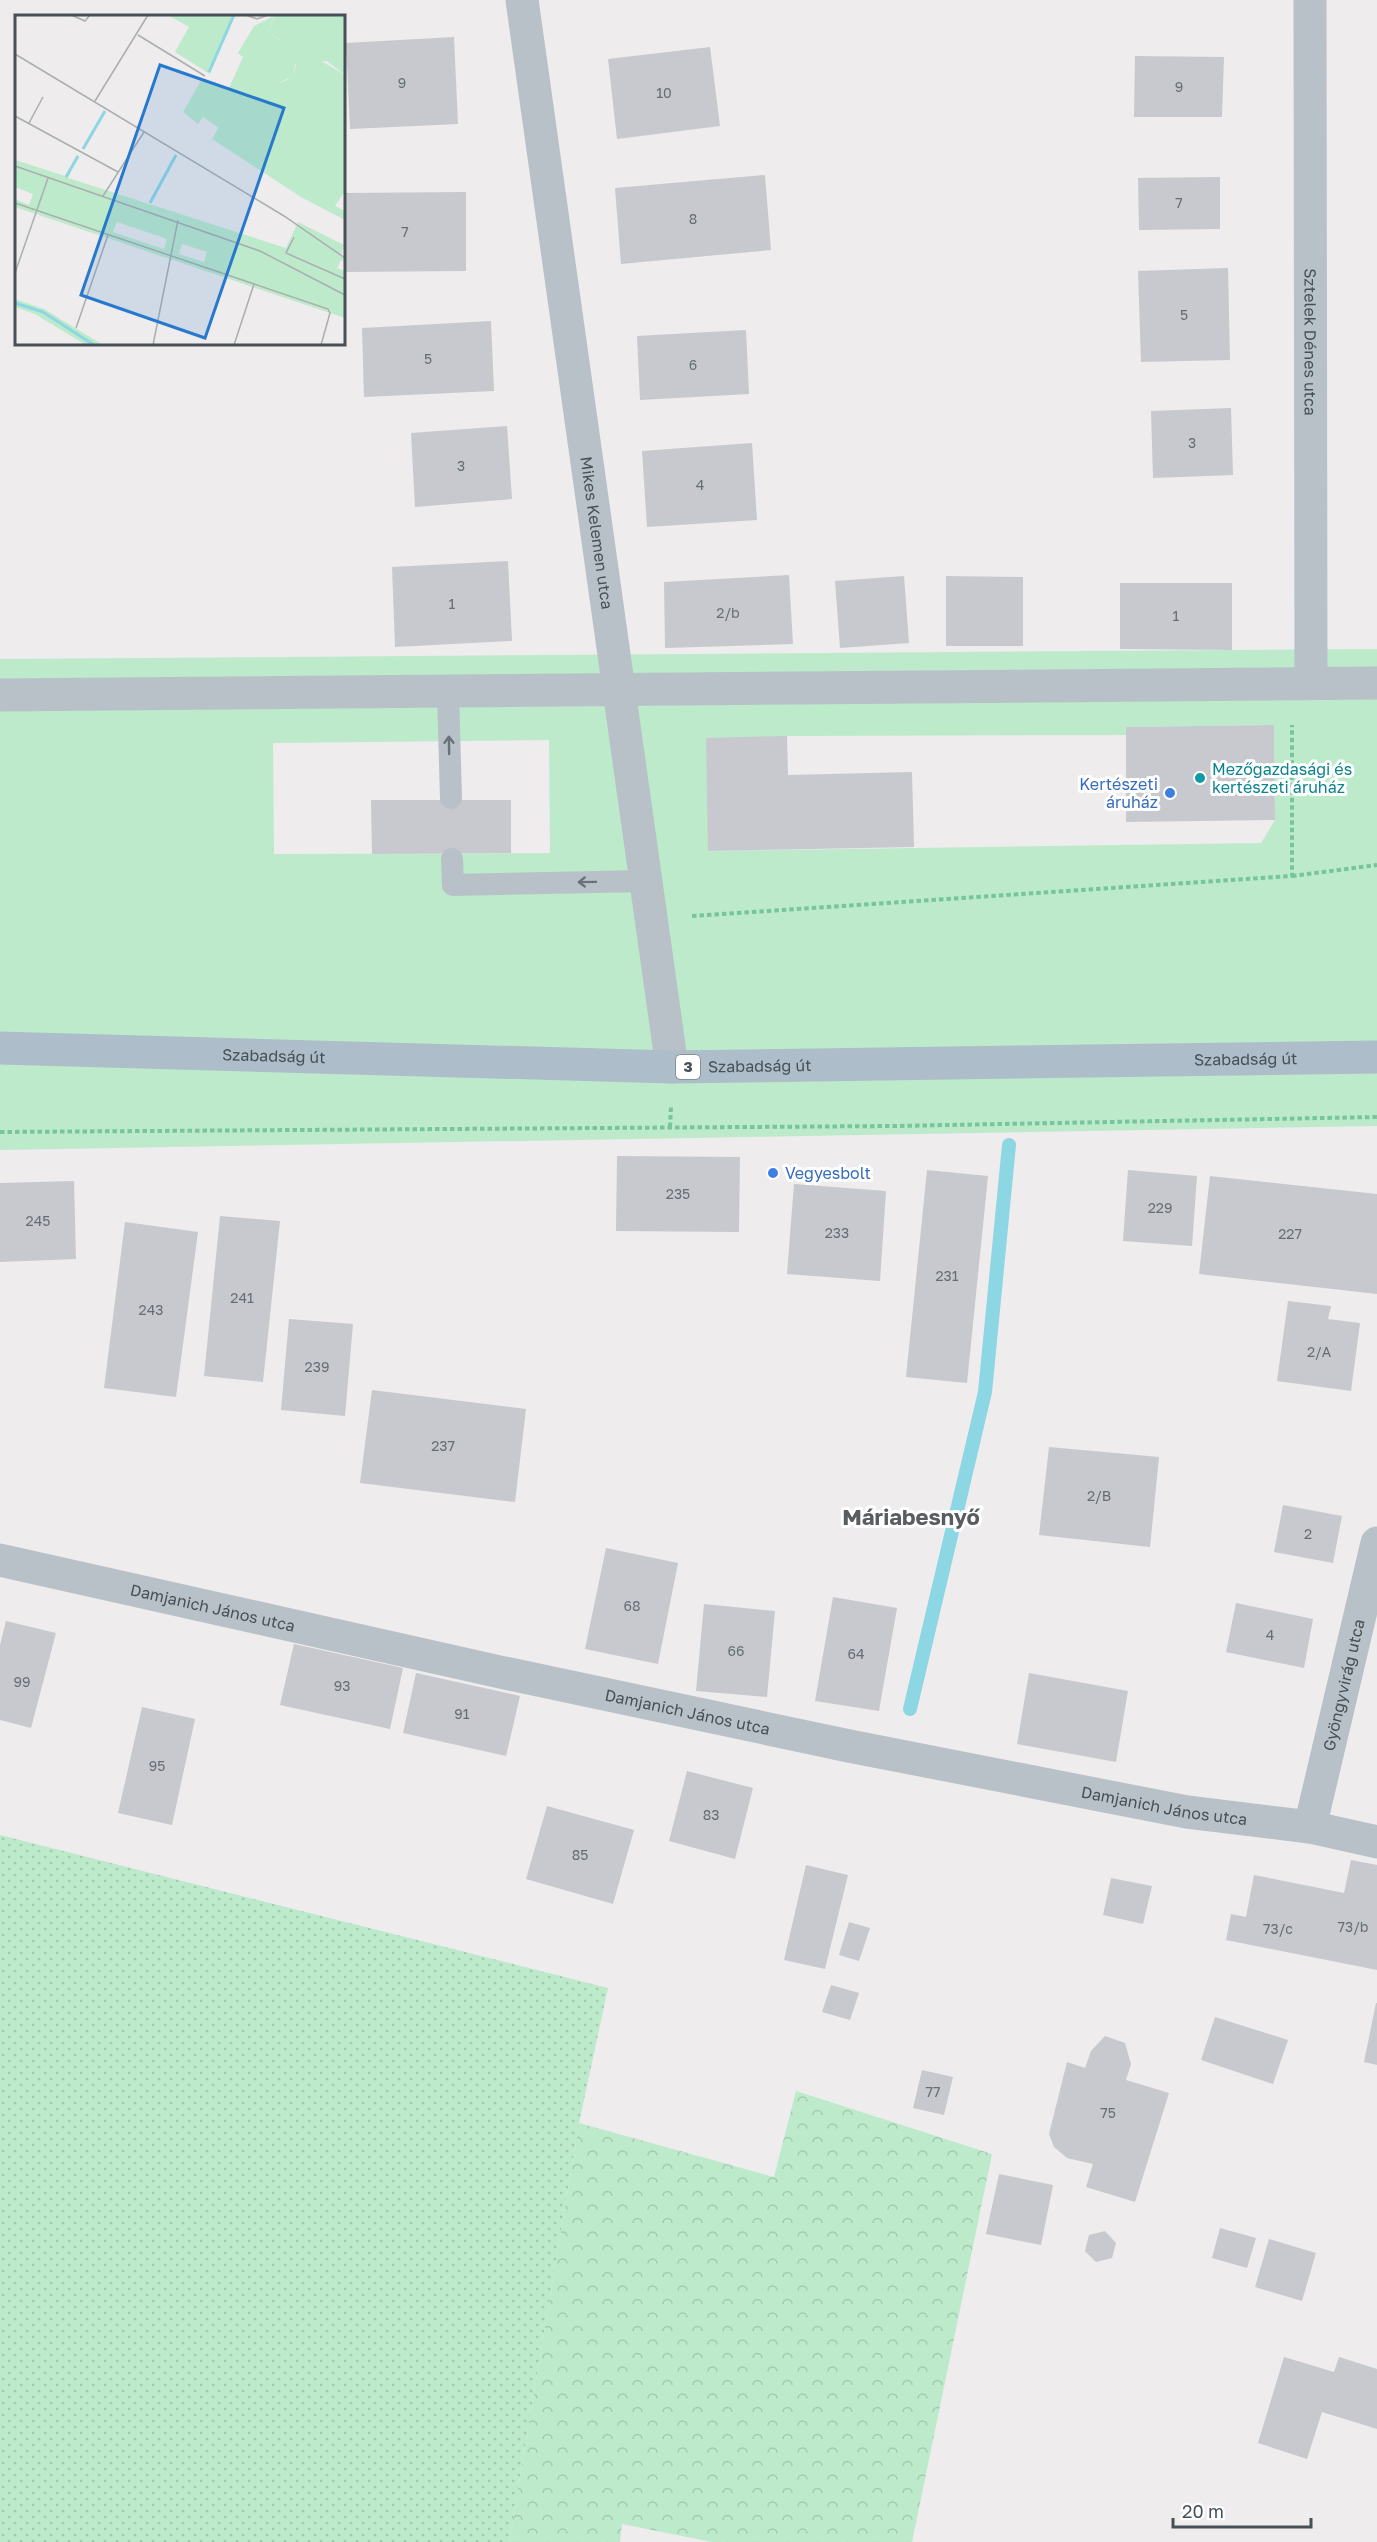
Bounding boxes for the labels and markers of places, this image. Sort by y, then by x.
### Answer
place label: Mezőgazdasági és kertészeti áruház [1212,759,1352,797]
marker: Mezőgazdasági és kertészeti áruház [1193,771,1207,785]
place label: Kertészeti áruház [1079,774,1158,812]
marker: Kertészeti áruház [1163,786,1177,800]
place label: Vegyesbolt [785,1163,871,1183]
marker: Vegyesbolt [766,1166,780,1180]

